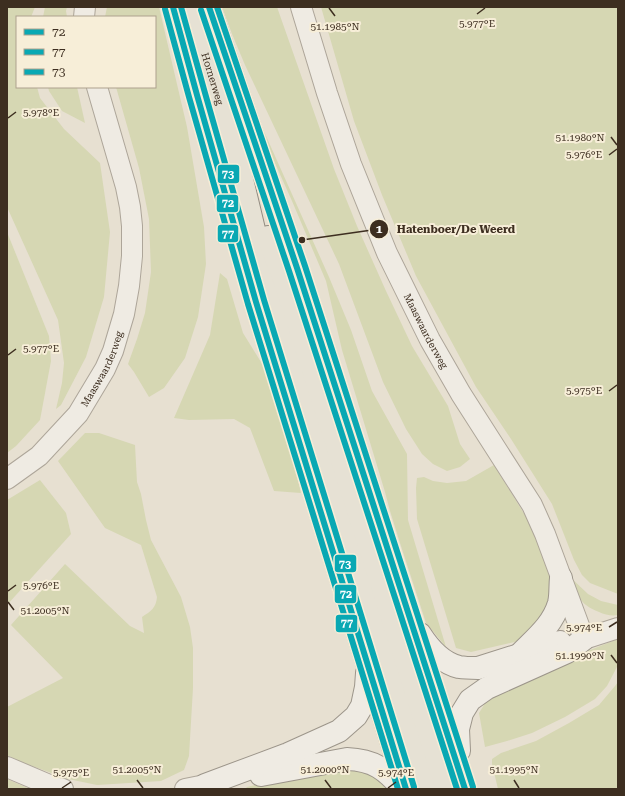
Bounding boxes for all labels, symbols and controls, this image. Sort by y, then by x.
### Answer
legend [16,16,156,88]
text: 5.977°E [459,18,495,29]
text: 51.1985°N [310,21,360,32]
text: 72 [52,25,66,39]
text: 77 [52,45,66,59]
street label: Hornerweg [200,51,226,106]
text: 73 [52,65,66,79]
text: 5.978°E [23,107,59,118]
text: 51.1980°N [555,132,605,143]
text: 5.976°E [566,149,602,160]
line badge: 73 [217,164,240,184]
text: 73 [222,168,234,181]
line badge: 72 [216,194,239,213]
text: 72 [222,197,234,210]
callout: Hatenboer/De Weerd [369,217,524,240]
text: 1 [376,222,383,236]
text: Hatenboer/De Weerd [397,223,516,236]
line badge: 77 [217,224,239,243]
text: 77 [222,228,234,241]
street label: Maaswaarderweg [402,291,451,371]
street label: Maaswaarderweg [78,329,124,409]
text: 5.977°E [23,343,59,354]
text: 5.975°E [566,385,602,396]
line badge: 73 [334,554,357,573]
text: 73 [339,558,351,571]
text: 5.976°E [23,580,59,591]
line badge: 72 [334,584,357,604]
text: 72 [340,588,352,601]
text: 51.2005°N [20,605,70,616]
line badge: 77 [335,614,358,633]
text: 77 [341,617,353,630]
text: 5.974°E [566,622,602,633]
text: 51.1990°N [555,650,605,661]
text: 51.2005°N [112,764,162,775]
text: 51.2000°N [300,764,350,775]
text: 51.1995°N [489,764,539,775]
text: 5.975°E [53,767,89,778]
text: 5.974°E [378,767,414,778]

